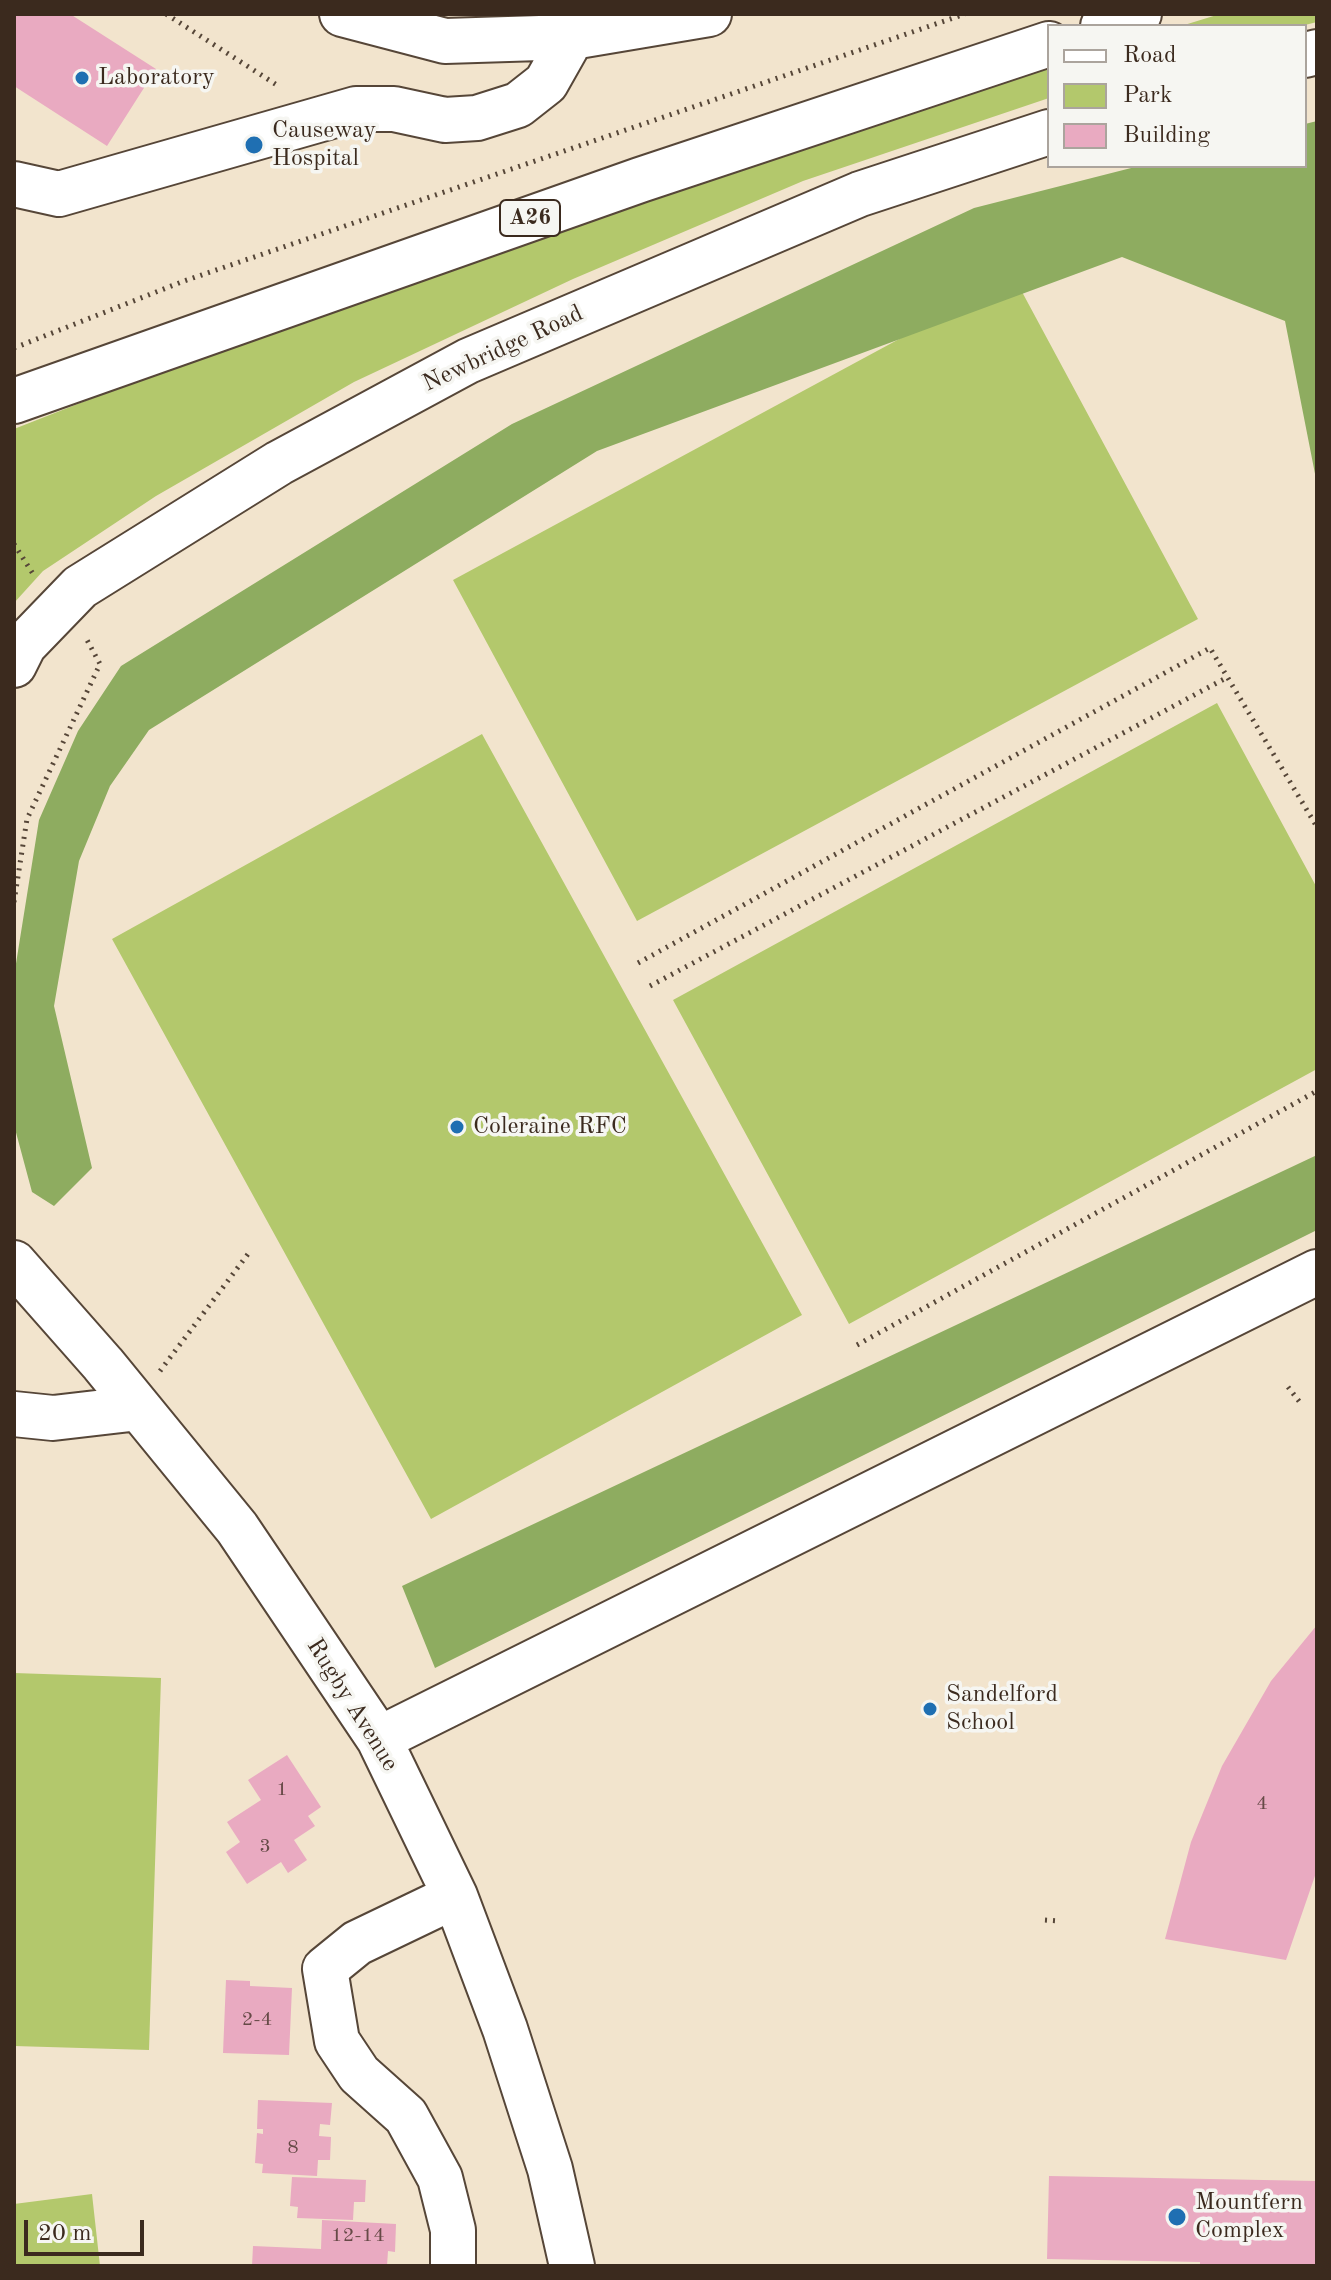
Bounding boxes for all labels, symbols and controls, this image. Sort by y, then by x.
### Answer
legend [1047,24,1307,168]
text: Road [1123,44,1176,68]
place label: Laboratory [98,64,215,92]
marker: Laboratory [73,69,91,87]
text: Park [1123,84,1172,108]
place label: Causeway Hospital [272,117,376,173]
text: Building [1123,124,1210,148]
marker: Causeway Hospital [243,134,265,156]
road number: A26 [500,200,560,236]
street label: Newbridge Road [418,299,588,399]
place label: Coleraine RFC [473,1113,627,1141]
marker: Coleraine RFC [448,1118,466,1136]
street label: Rugby Avenue [300,1633,404,1777]
place label: Sandelford School [946,1681,1058,1737]
marker: Sandelford School [921,1700,939,1718]
house number: 1 [276,1778,288,1802]
house number: 4 [1256,1792,1268,1816]
house number: 3 [259,1835,271,1859]
house number: 2-4 [242,2008,272,2032]
house number: 8 [287,2136,299,2160]
place label: Mountfern Complex [1195,2189,1303,2245]
scale bar [28,2204,148,2254]
marker: Mountfern Complex [1166,2206,1188,2228]
text: 20 m [38,2222,92,2246]
house number: 12-14 [331,2224,385,2248]

